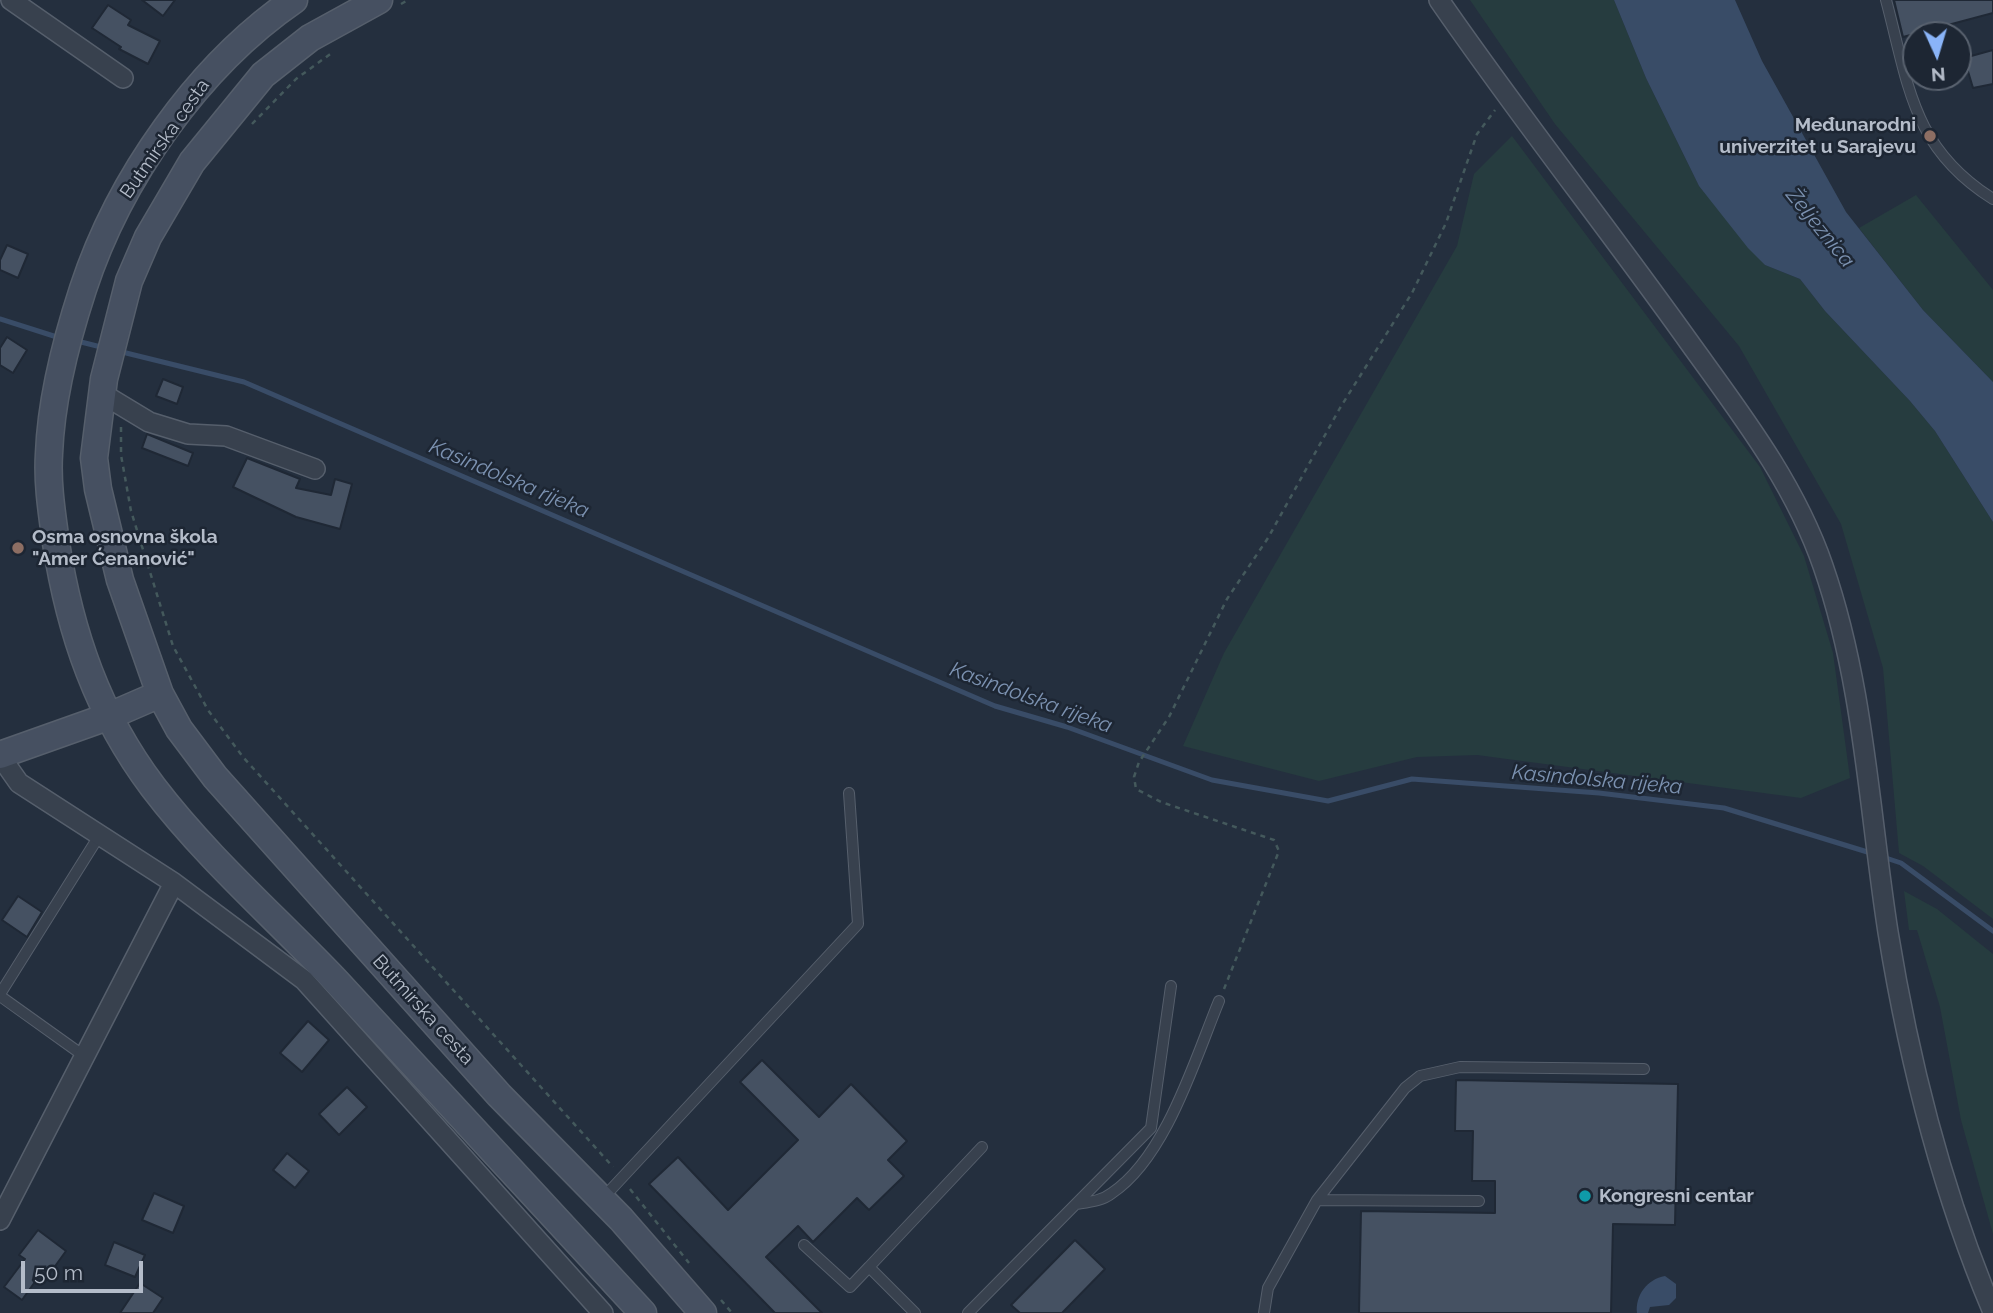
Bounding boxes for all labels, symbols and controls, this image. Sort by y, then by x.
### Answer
north arrow [1902,21,1972,91]
text: N [1930,63,1946,86]
street label: Butmirska cesta [115,75,215,203]
place label: Međunarodni univerzitet u Sarajevu [1719,114,1916,158]
marker: Međunarodni univerzitet u Sarajevu [1922,128,1938,144]
water label: Željeznica [1780,183,1860,273]
water label: Kasindolska rijeka [425,434,593,524]
place label: Osma osnovna škola "Amer Ćenanović" [32,526,218,570]
marker: Osma osnovna škola "Amer Ćenanović" [10,540,26,556]
water label: Kasindolska rijeka [946,657,1116,739]
water label: Kasindolska rijeka [1511,760,1683,800]
street label: Butmirska cesta [368,950,478,1070]
place label: Kongresni centar [1599,1185,1754,1207]
marker: Kongresni centar [1577,1188,1593,1204]
scale bar [24,1246,147,1290]
text: 50 m [34,1260,83,1285]

